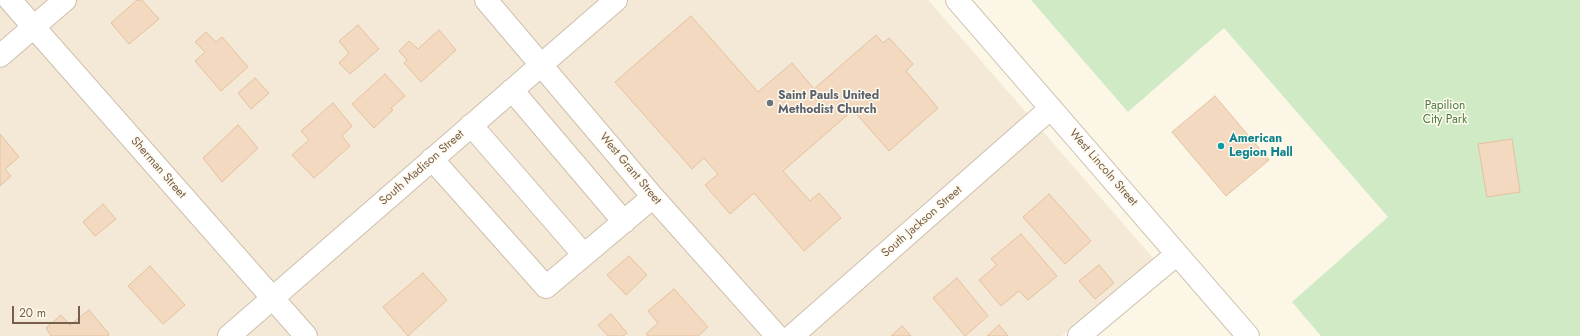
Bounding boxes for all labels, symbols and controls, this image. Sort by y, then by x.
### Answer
place label: Saint Pauls United Methodist Church [778,89,879,117]
marker: Saint Pauls United Methodist Church [765,98,775,108]
park label: Papilion City Park [1423,99,1467,127]
street label: South Madison Street [377,127,467,209]
street label: West Lincoln Street [1066,127,1140,209]
street label: West Grant Street [596,130,664,208]
place label: American Legion Hall [1229,132,1293,160]
street label: Sherman Street [127,134,189,202]
marker: American Legion Hall [1216,141,1226,151]
street label: South Jackson Street [879,183,965,261]
scale bar [14,298,82,324]
text: 20 m [19,304,46,322]

